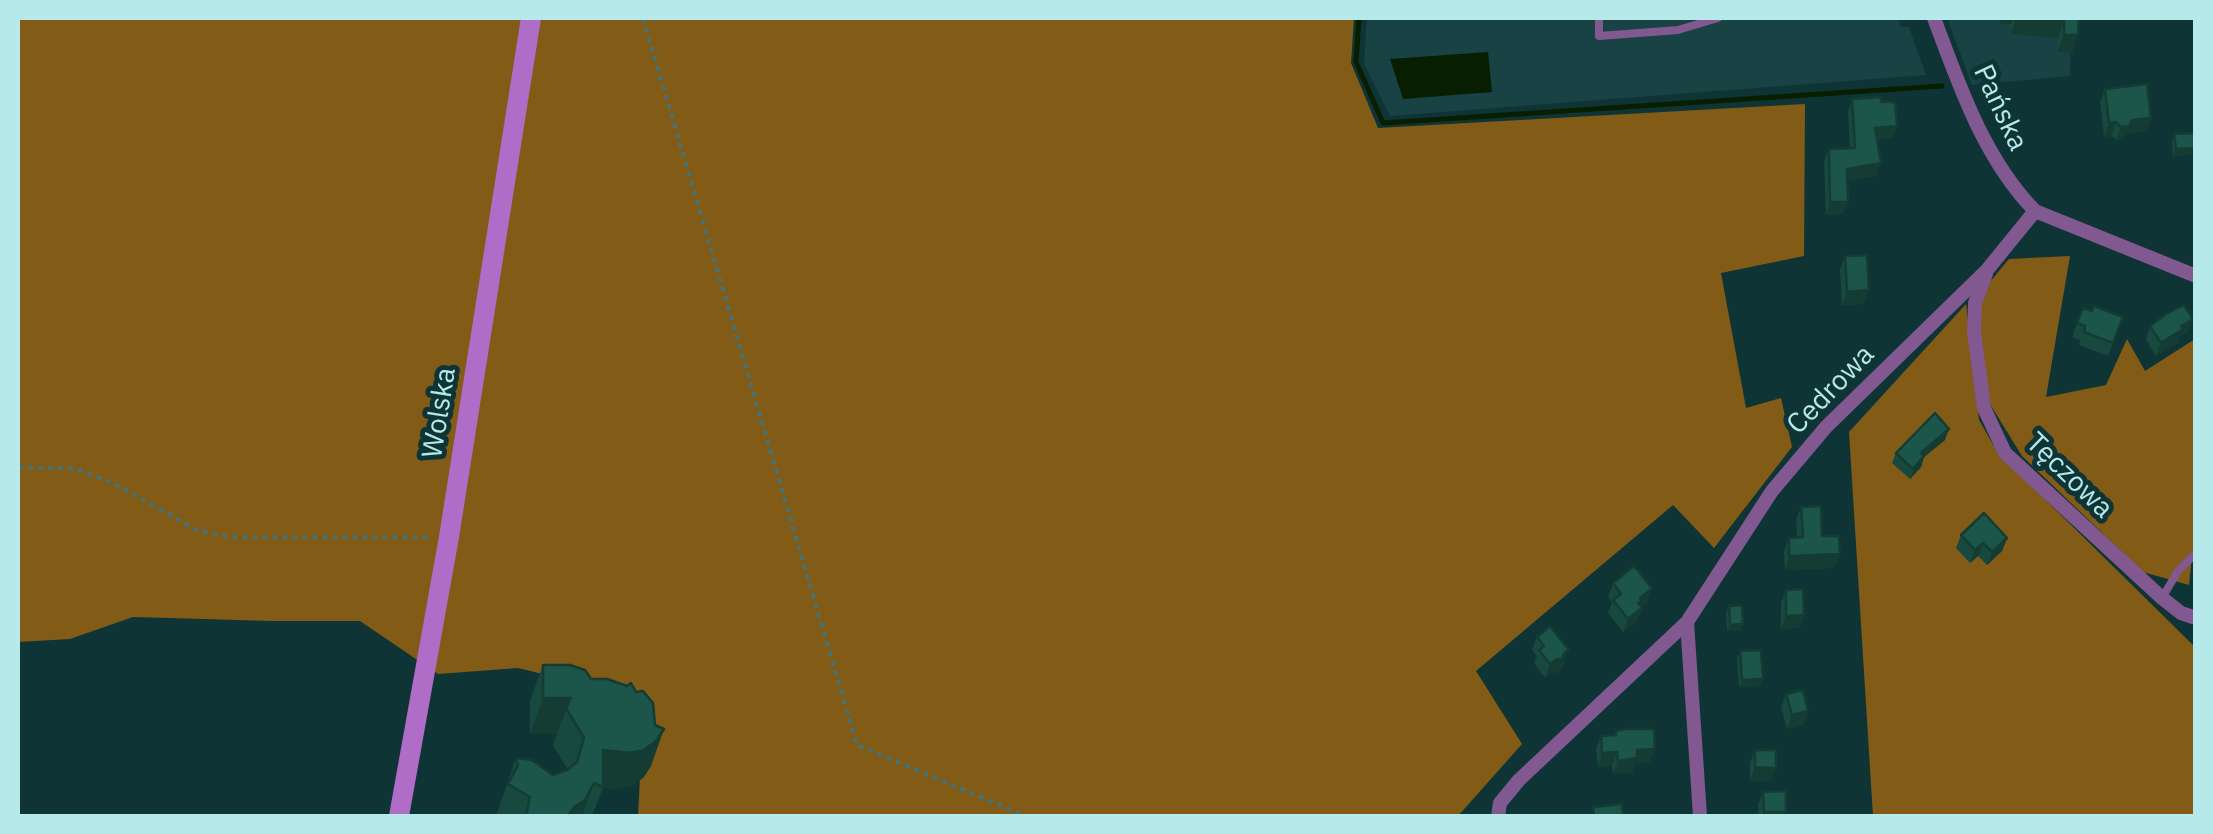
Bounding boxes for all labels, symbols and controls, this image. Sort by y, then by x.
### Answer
street label: Pańska [1966,60,2034,156]
street label: Cedrowa [1780,338,1882,442]
street label: Wolska [416,365,464,461]
street label: Tęczowa [2018,426,2120,526]

